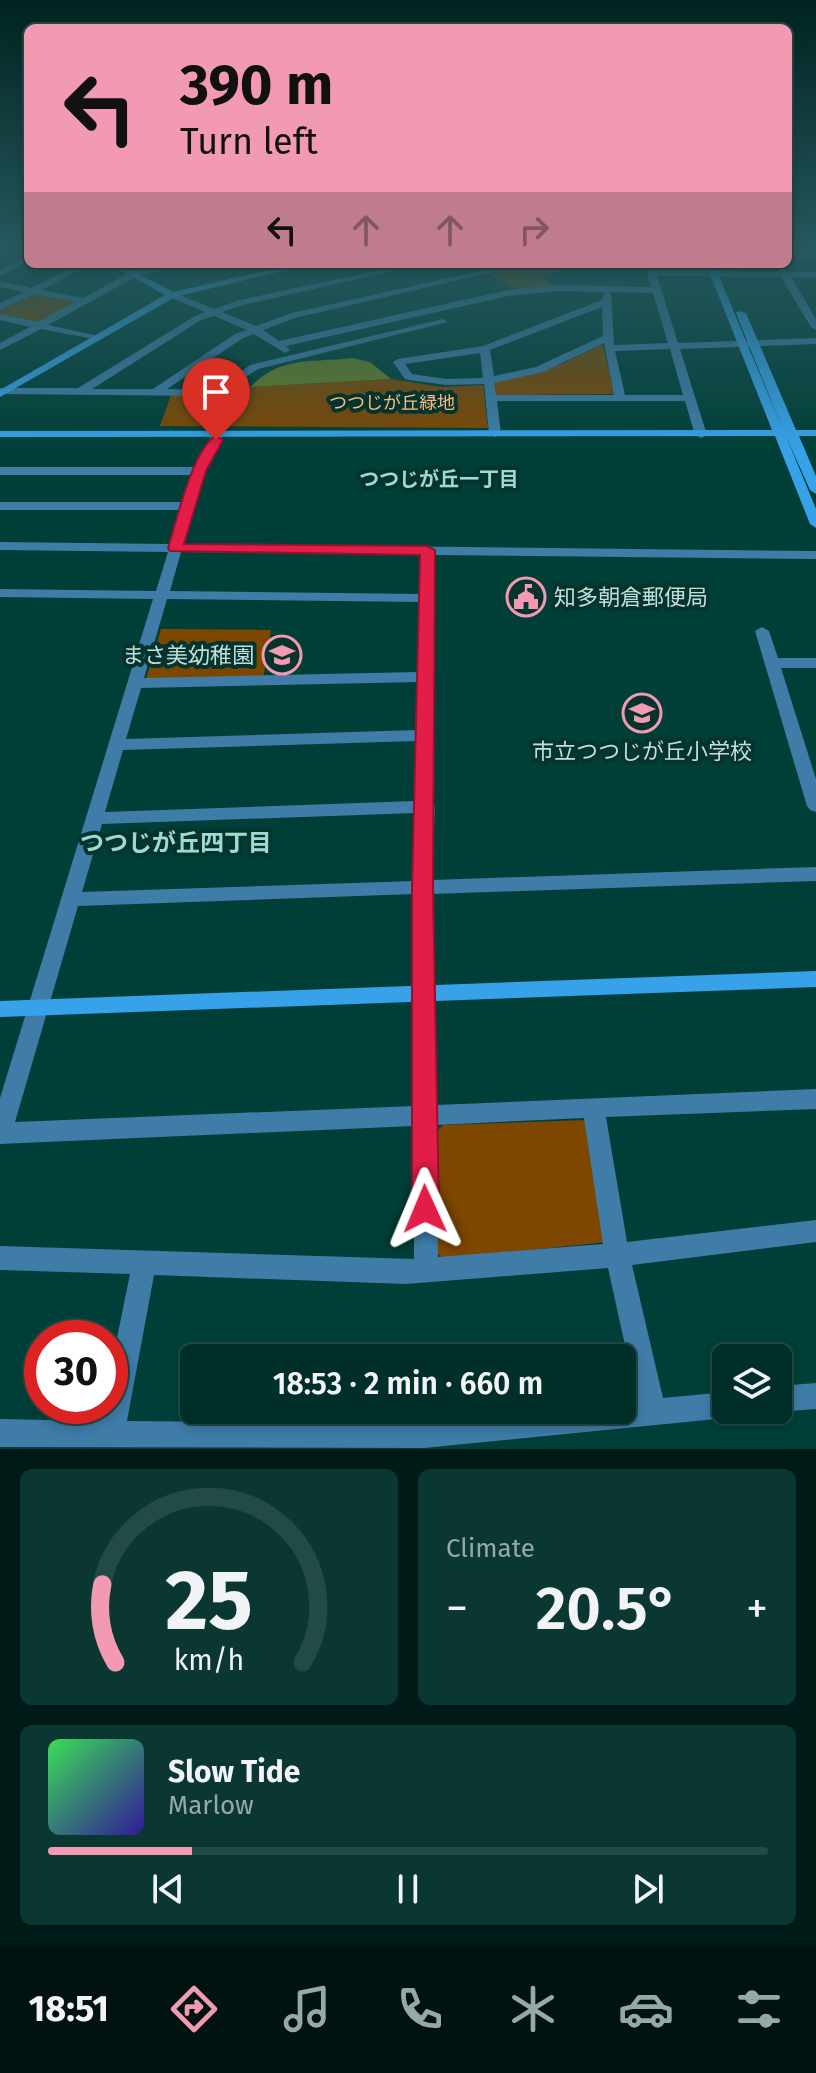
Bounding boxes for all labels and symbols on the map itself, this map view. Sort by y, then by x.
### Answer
pin [182,358,250,440]
park label: つつじが丘緑地 [329,392,455,414]
district label: つつじが丘一丁目 [359,467,519,491]
public building icon: 知多朝倉郵便局 [505,576,547,618]
place label: 知多朝倉郵便局 [554,584,708,611]
school or university icon: まさ美幼稚園 [261,634,303,676]
place label: まさ美幼稚園 [122,642,254,669]
school or university icon: 市立つつじが丘小学校 [621,692,663,734]
place label: 市立つつじが丘小学校 [532,738,752,765]
district label: つつじが丘四丁目 [80,829,272,857]
position arrow [383,1167,467,1251]
speed limit sign: 30 [24,1320,128,1424]

